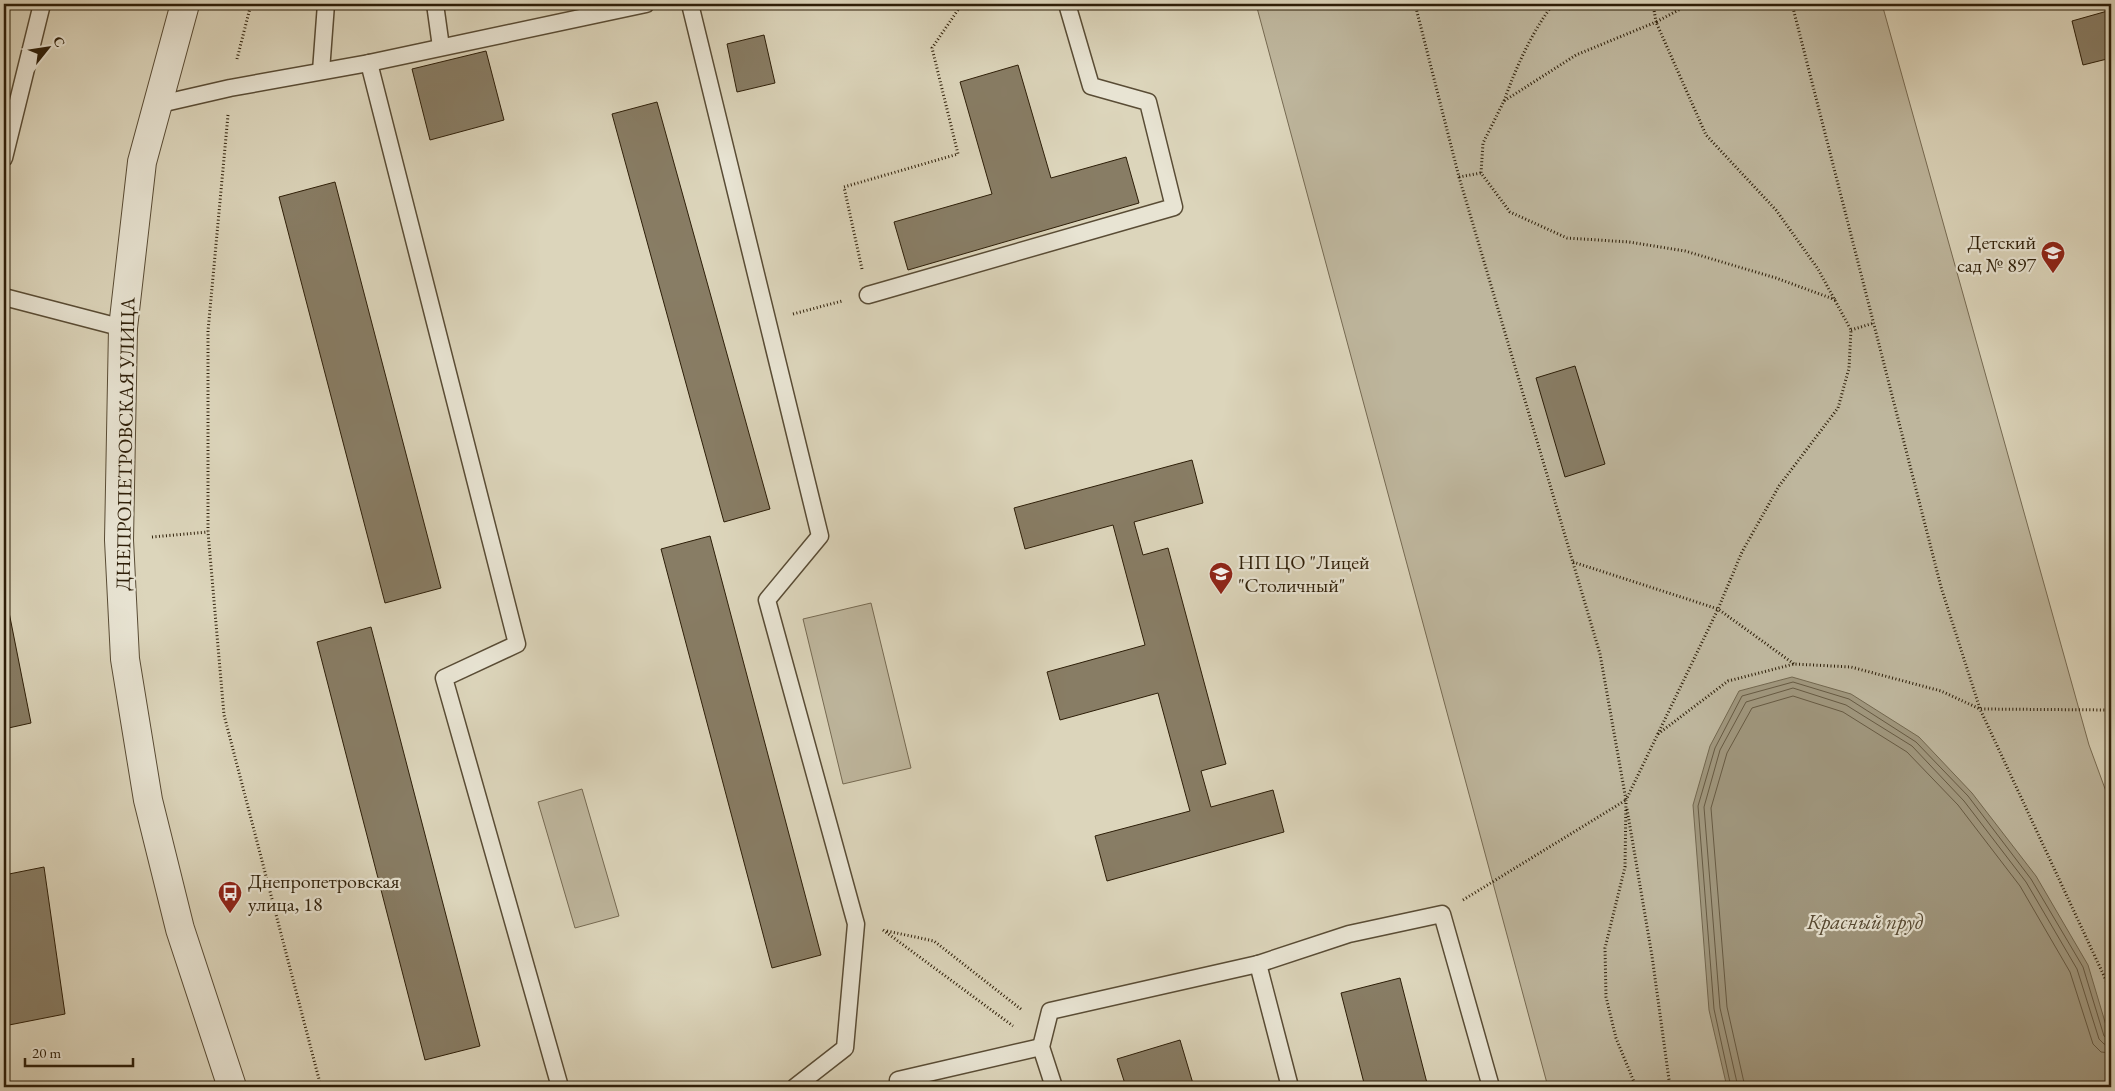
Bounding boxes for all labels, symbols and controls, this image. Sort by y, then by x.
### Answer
north arrow [22,22,72,72]
text: С [49,33,70,50]
place label: Детский сад № 897 [1957,229,2036,278]
school or university icon: Детский сад № 897 [2040,240,2066,274]
street label: ДНЕПРОПЕТРОВСКАЯ УЛИЦА [109,297,141,591]
place label: НП ЦО "Лицей "Столичный" [1238,549,1370,598]
school or university icon: НП ЦО "Лицей "Столичный" [1208,561,1234,595]
place label: Днепропетровская улица, 18 [248,868,400,917]
bus stop icon: Днепропетровская улица, 18 [217,880,243,914]
water label: Красный пруд [1806,908,1924,935]
scale bar [25,1036,132,1068]
text: 20 m [32,1043,61,1062]

